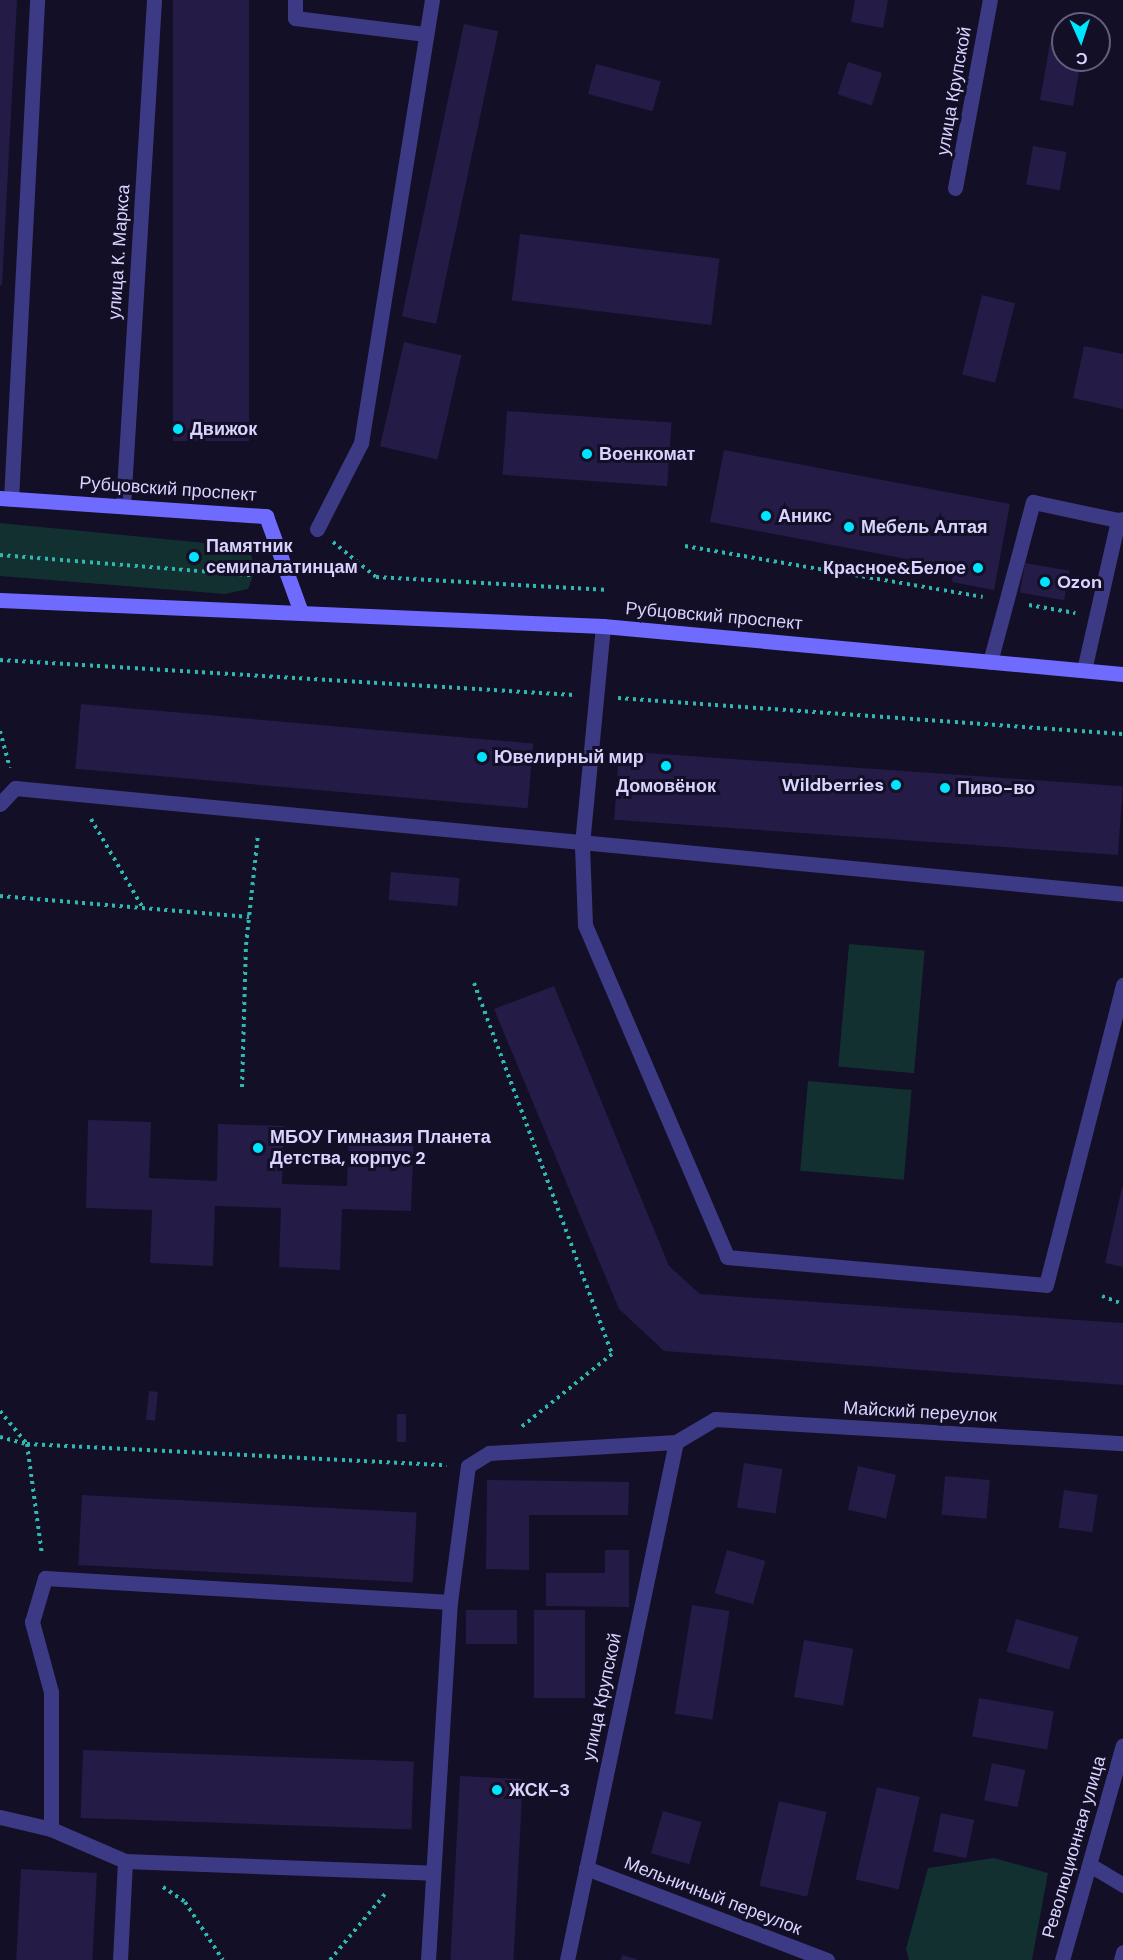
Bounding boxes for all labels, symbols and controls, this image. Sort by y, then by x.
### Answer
north arrow [1051,12,1111,72]
street label: улица Крупской [932,25,976,157]
text: С [1076,48,1088,69]
street label: улица К. Маркса [104,184,134,320]
place label: Движок [190,418,257,440]
marker: Движок [171,422,185,436]
place label: Военкомат [599,443,695,465]
marker: Военкомат [580,447,594,461]
street label: Рубцовский проспект [79,472,257,506]
place label: Аникс [778,505,832,527]
marker: Аникс [759,509,773,523]
place label: Мебель Алтая [861,516,987,538]
marker: Мебель Алтая [842,520,856,534]
place label: Памятник семипалатинцам [206,536,358,578]
marker: Памятник семипалатинцам [187,550,201,564]
place label: Красное&Белое [823,557,966,579]
marker: Красное&Белое [971,561,985,575]
place label: Ozon [1057,571,1102,593]
marker: Ozon [1038,575,1052,589]
street label: Рубцовский проспект [625,598,803,634]
place label: Ювелирный мир [494,746,644,768]
marker: Ювелирный мир [475,750,489,764]
marker: Домовёнок [659,759,673,773]
place label: Wildberries [781,774,884,796]
place label: Домовёнок [616,775,716,797]
place label: Пиво-во [957,777,1035,799]
marker: Wildberries [889,778,903,792]
marker: Пиво-во [938,781,952,795]
place label: МБОУ Гимназия Планета Детства, корпус 2 [270,1127,491,1170]
marker: МБОУ Гимназия Планета Детства, корпус 2 [251,1141,265,1155]
street label: Майский переулок [843,1397,997,1427]
street label: улица Крупской [578,1631,626,1763]
street label: Революционная улица [1038,1753,1110,1941]
place label: ЖСК-3 [509,1779,570,1801]
marker: ЖСК-3 [490,1783,504,1797]
street label: Мельничный переулок [621,1852,805,1940]

